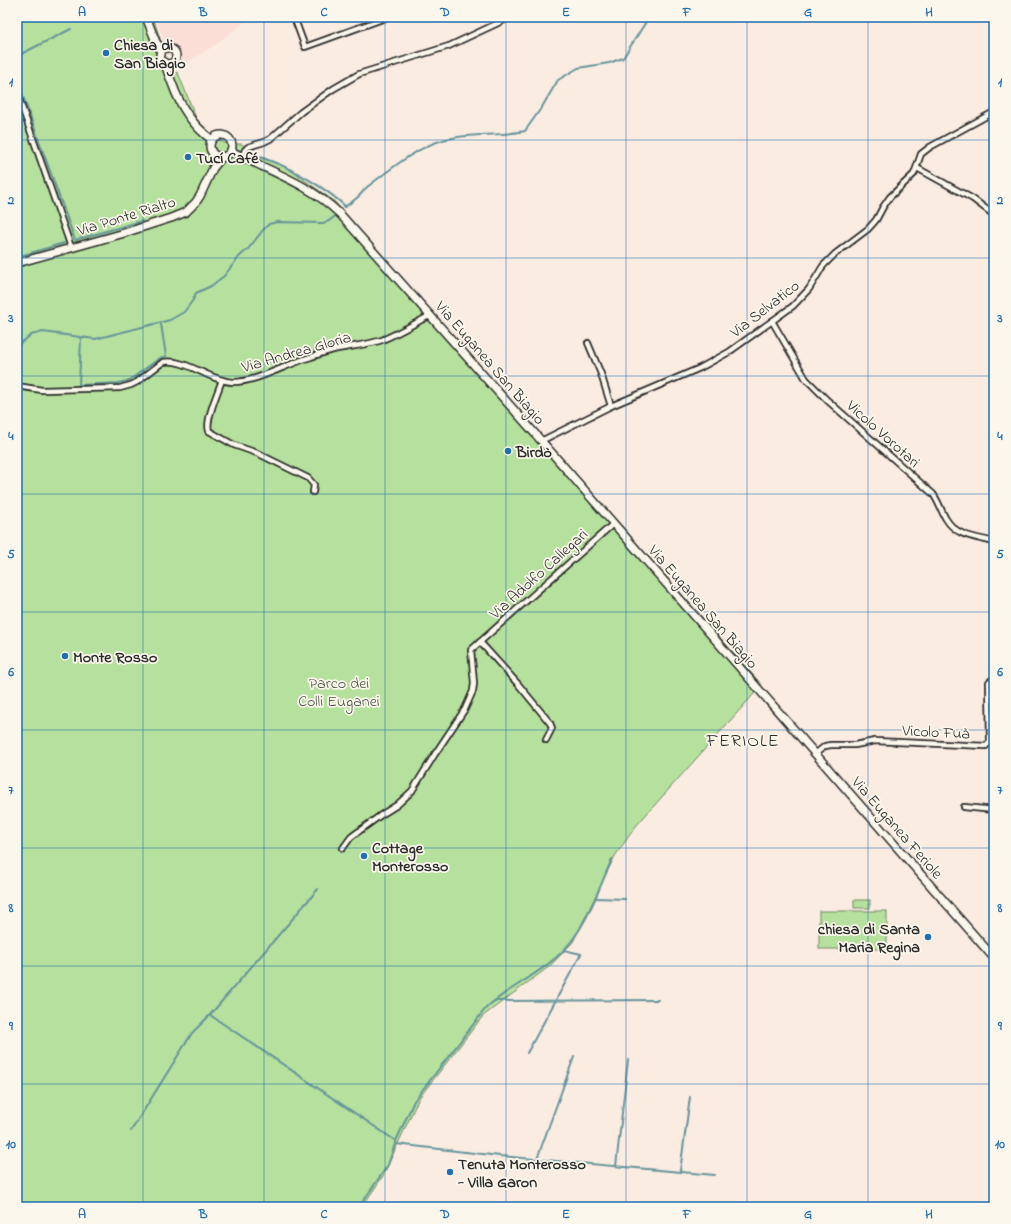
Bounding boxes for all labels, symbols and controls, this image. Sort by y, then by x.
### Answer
text: A [78,3,86,22]
text: B [198,3,208,22]
text: C [320,3,328,22]
text: D [439,3,450,22]
text: E [562,3,570,22]
text: F [682,3,692,22]
text: G [804,3,812,22]
text: H [925,3,933,22]
place label: Chiesa di San Biagio [114,34,186,77]
marker: Chiesa di San Biagio [101,48,111,58]
text: 1 [9,73,14,92]
text: 1 [998,73,1003,92]
place label: Tucí Café [196,147,259,171]
marker: Tucí Café [183,152,193,162]
text: 2 [7,191,15,210]
street label: Via Ponte Rialto [74,191,179,244]
text: 2 [996,191,1004,210]
street label: Via Selvatico [725,275,805,345]
street label: Via Euganea San Biagio [428,295,550,431]
text: 3 [7,309,14,328]
text: 3 [996,309,1003,328]
street label: Via Andrea Gloria [238,326,354,380]
street label: Vicolo Vorotari [840,394,925,474]
text: 4 [7,427,14,446]
text: 4 [996,427,1003,446]
place label: Birdò [515,441,552,465]
marker: Birdò [503,446,513,456]
street label: Via Adolfo Callegari [484,523,594,626]
street label: Via Euganea San Biagio [641,539,763,675]
text: 5 [7,545,15,564]
text: 5 [996,545,1004,564]
place label: Monte Rosso [73,646,157,670]
marker: Monte Rosso [60,651,70,661]
text: 6 [7,663,14,682]
text: 6 [996,663,1003,682]
park label: Parco dei Colli Euganei [298,672,380,714]
street label: Vicolo Fuà [901,719,970,747]
district label: FERIOLE [705,729,780,755]
street label: Via Euganea Feriole [844,771,948,886]
text: 7 [8,781,14,800]
text: 7 [997,781,1003,800]
place label: Cottage Monterosso [372,837,448,879]
marker: Cottage Monterosso [359,851,369,861]
text: 8 [8,899,14,918]
text: 8 [997,899,1003,918]
place label: chiesa di Santa Maria Regina [818,918,920,961]
marker: chiesa di Santa Maria Regina [923,932,933,942]
text: 9 [8,1017,14,1036]
text: 9 [997,1017,1003,1036]
text: 10 [6,1135,16,1154]
text: 10 [995,1135,1005,1154]
place label: Tenuta Monterosso - Villa Garon [457,1153,586,1195]
marker: Tenuta Monterosso - Villa Garon [445,1167,455,1177]
text: A [78,1205,86,1224]
text: B [198,1205,208,1224]
text: C [320,1205,328,1224]
text: D [439,1205,450,1224]
text: E [562,1205,570,1224]
text: F [682,1205,692,1224]
text: G [804,1205,812,1224]
text: H [925,1205,933,1224]

